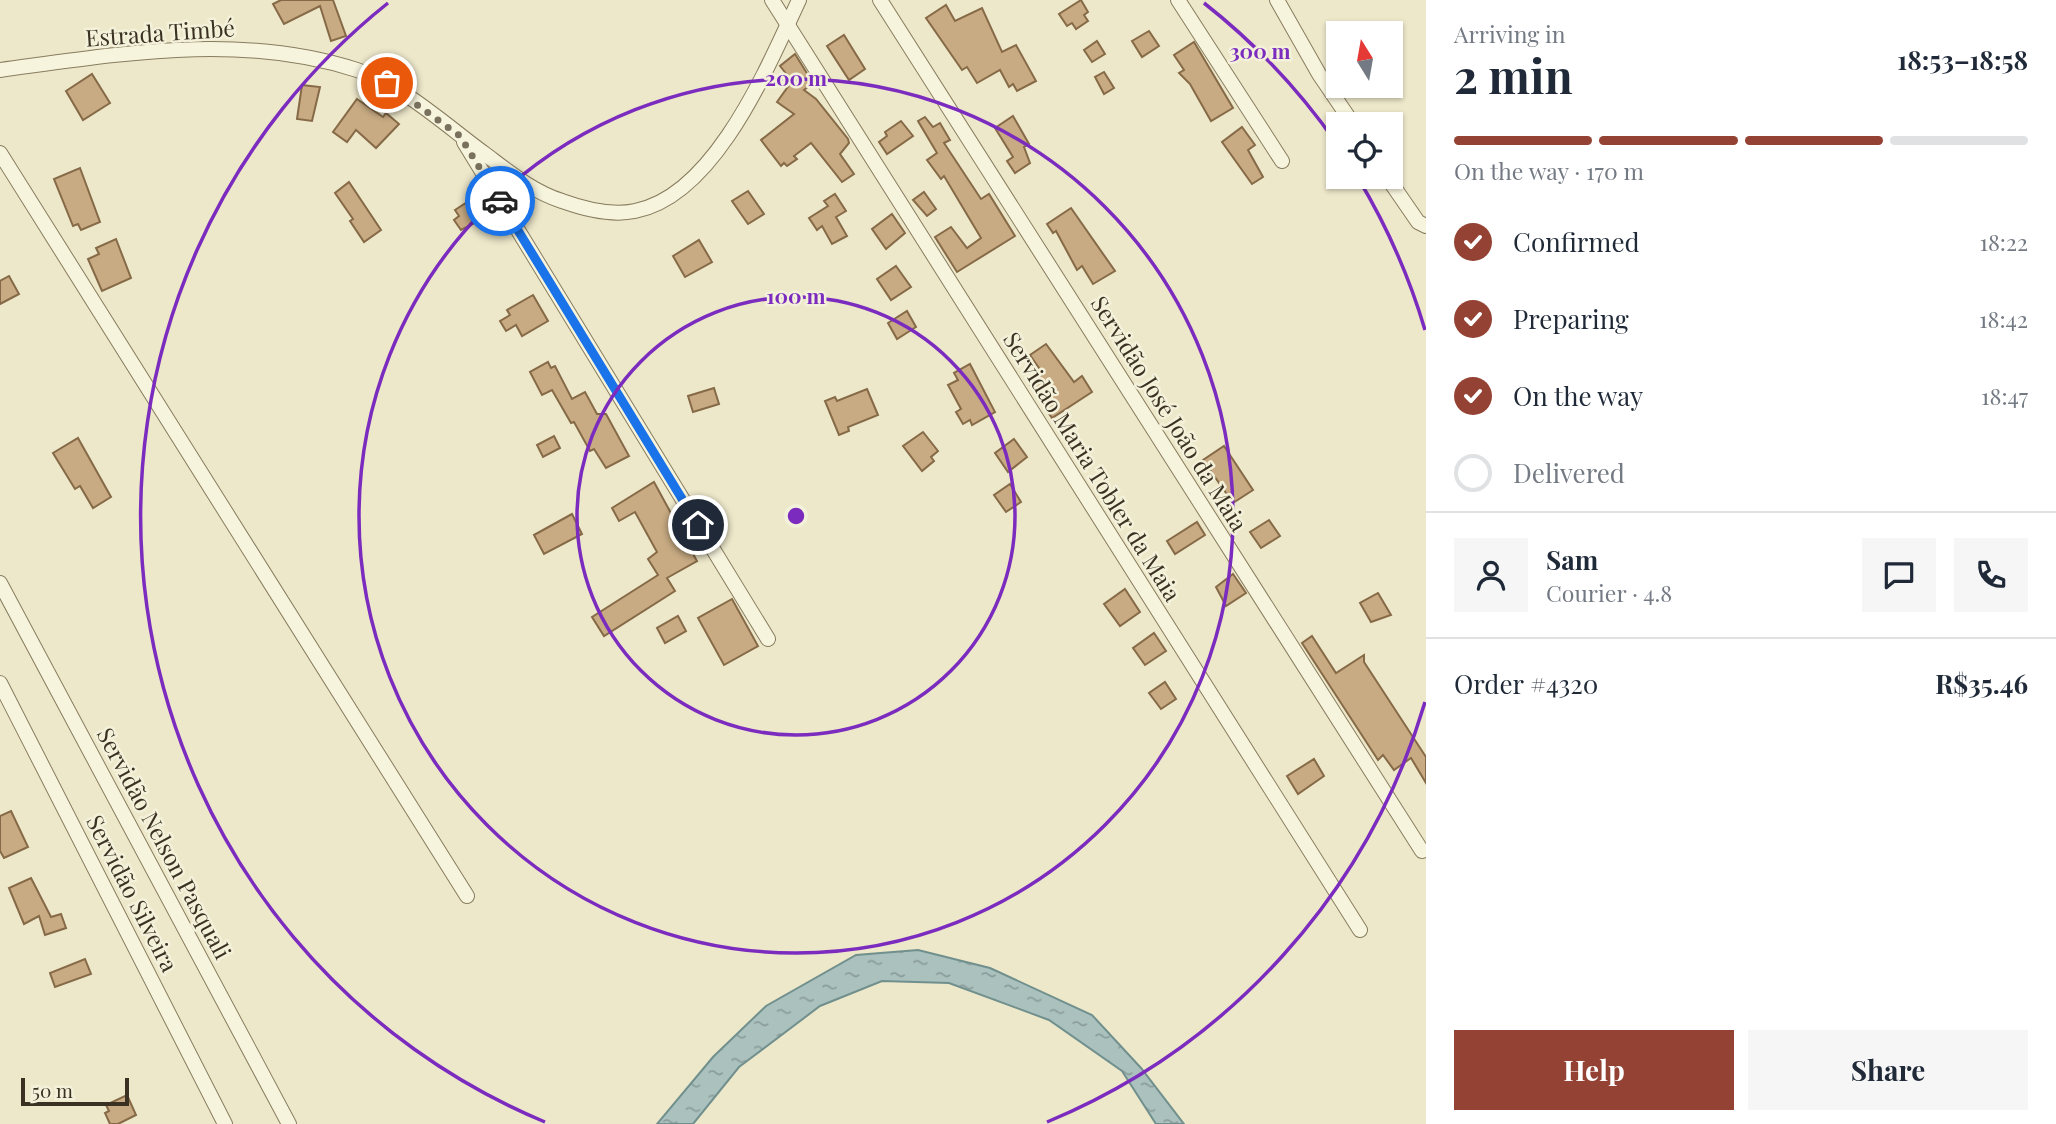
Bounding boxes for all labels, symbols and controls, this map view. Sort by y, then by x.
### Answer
street label: Estrada Timbé [84,11,236,53]
text: Arriving in [1454,18,1566,49]
north arrow [1326,21,1404,98]
map controls [1326,21,1403,189]
text: 300 m [1229,36,1291,64]
text: 18:53–18:58 [1897,42,2028,77]
text: 2 min [1454,44,1573,106]
pin [357,53,417,113]
text: 200 m [765,63,827,91]
icon: bag [368,64,406,102]
button: locate [1326,112,1403,189]
text: On the way · 170 m [1454,155,1644,186]
courier [465,166,535,236]
icon: car [481,182,519,220]
icon: check [1454,223,1492,261]
text: Confirmed [1513,224,1640,259]
text: 18:22 [1979,226,2028,257]
text: 100 m [766,281,826,309]
street label: Servidão José João da Maia [1085,289,1256,537]
icon: check [1454,300,1492,338]
text: Preparing [1513,301,1629,336]
text: 18:42 [1979,303,2028,334]
street label: Servidão Maria Tobler da Maia [997,325,1189,607]
icon: check [1454,377,1492,415]
text: On the way [1513,378,1643,413]
text: 18:47 [1981,380,2028,411]
text: Delivered [1513,455,1625,490]
pin [668,495,728,555]
centre of rings [784,504,808,528]
icon: home [679,506,717,544]
button: person [1454,538,1528,612]
button: chat [1862,538,1936,612]
button: phone [1954,538,2028,612]
text: Sam [1546,542,1598,577]
text: Courier · 4.8 [1546,577,1672,608]
text: Order #4320 [1454,666,1598,701]
text: R$35.46 [1935,666,2028,701]
street label: Servidão Nelson Pasquali [91,722,239,964]
street label: Servidão Silveira [80,809,186,977]
button: Help [1454,1030,1734,1110]
button: Share [1748,1030,2028,1110]
scale bar [21,1075,130,1107]
text: 50 m [32,1077,73,1103]

